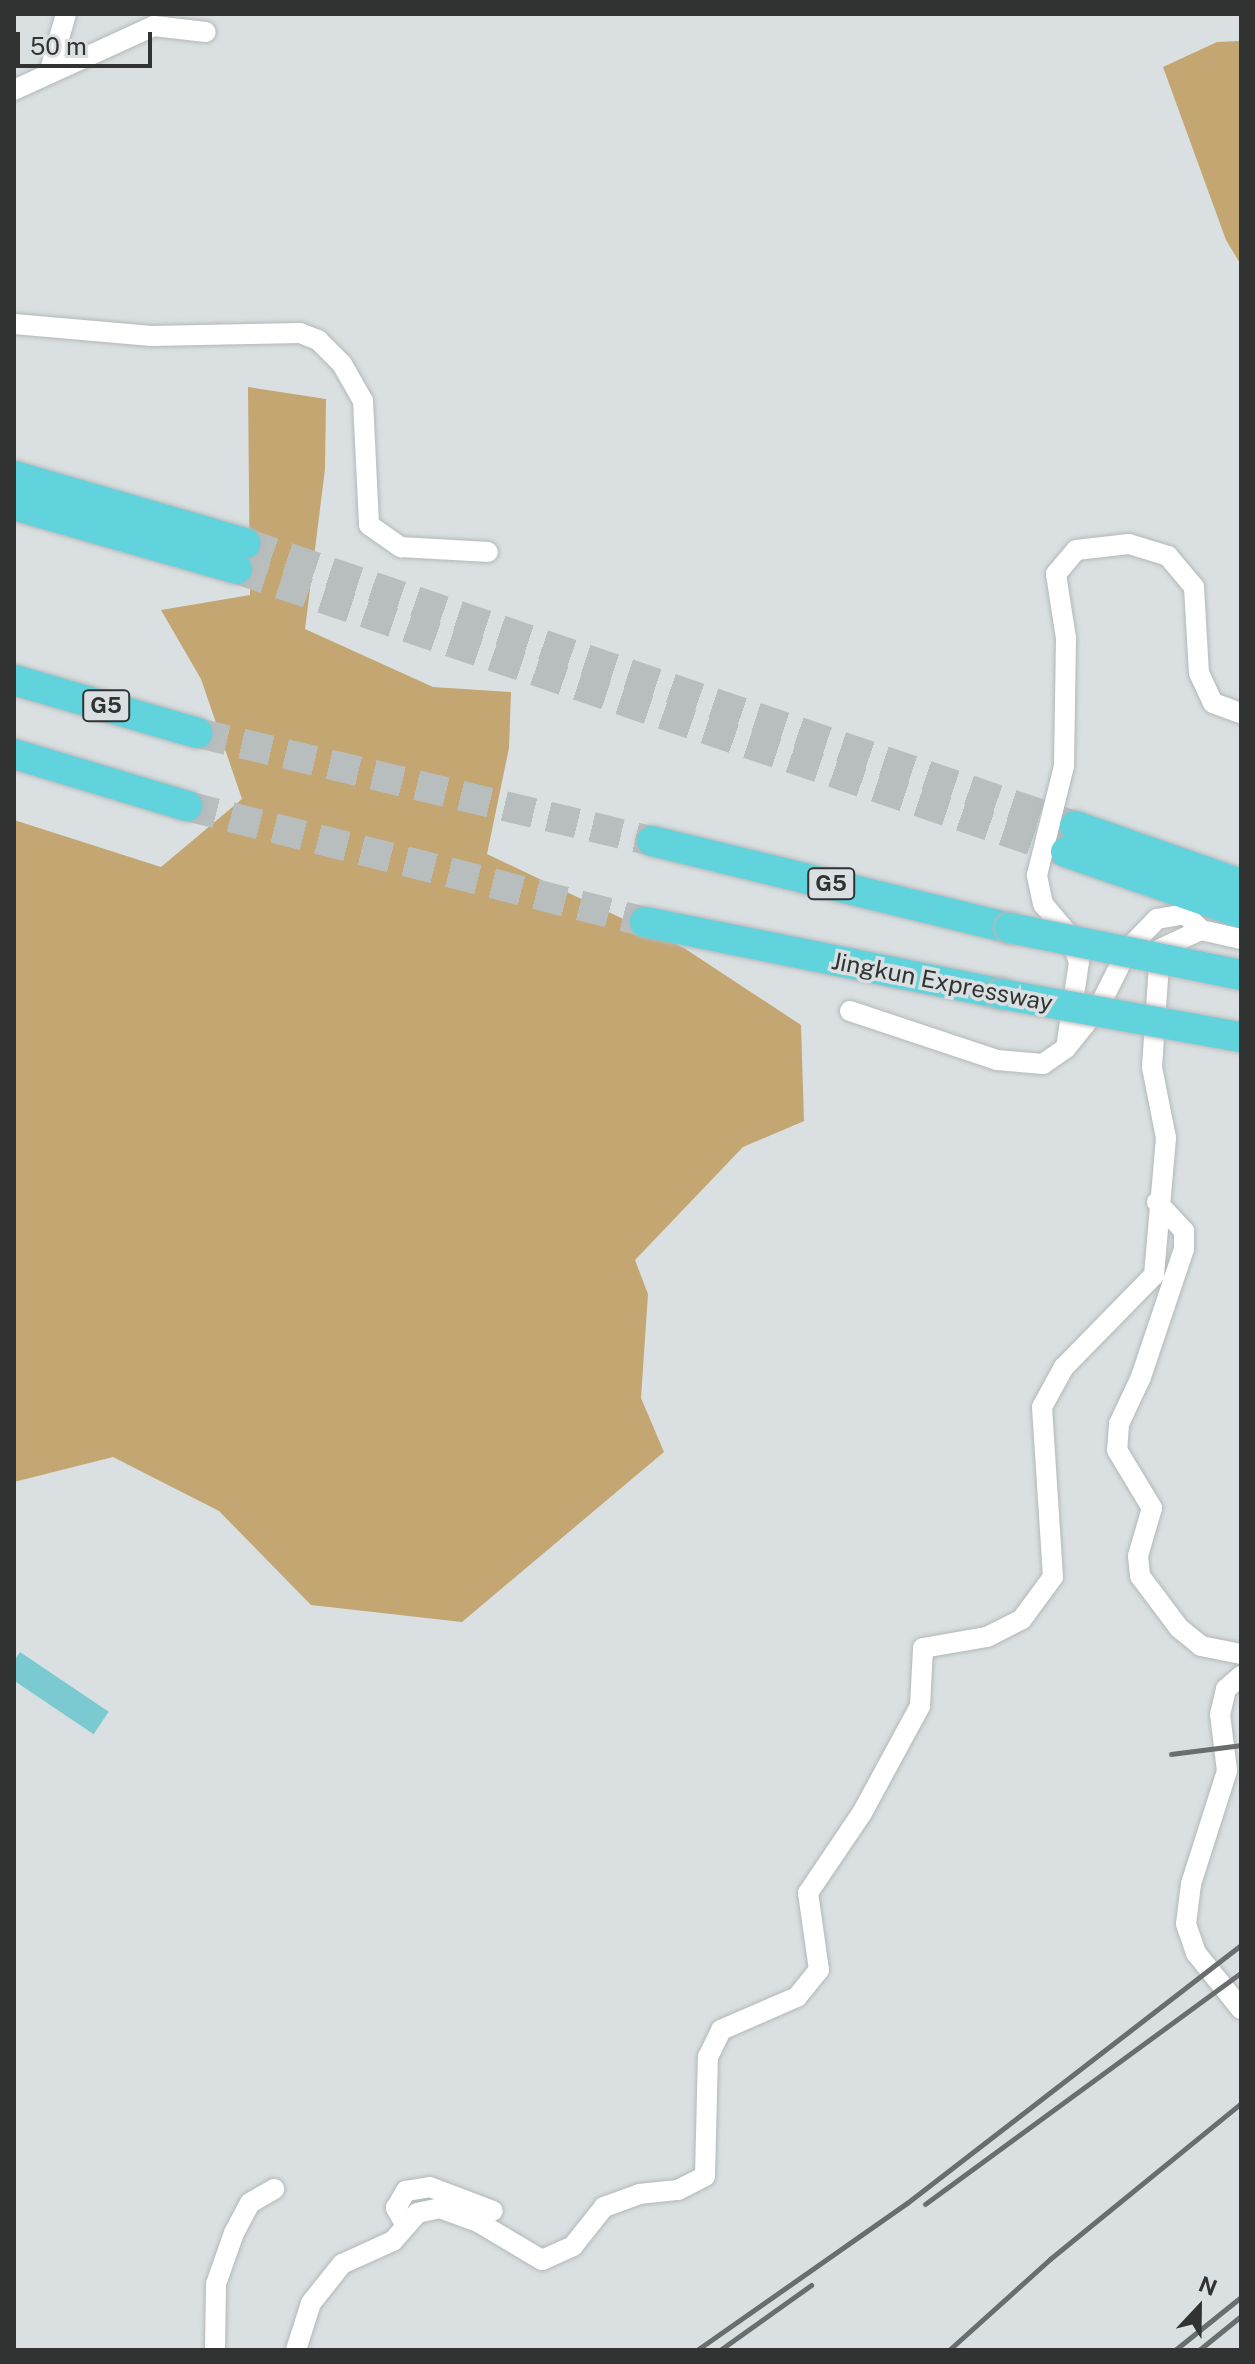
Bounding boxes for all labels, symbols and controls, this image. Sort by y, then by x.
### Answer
scale bar [20,16,156,66]
text: 50 m [30,32,87,60]
road number: G5 [82,688,130,724]
road number: G5 [807,866,855,902]
street label: Jingkun Expressway [829,946,1055,1018]
north arrow [1159,2268,1239,2348]
text: N [1195,2270,1221,2301]

